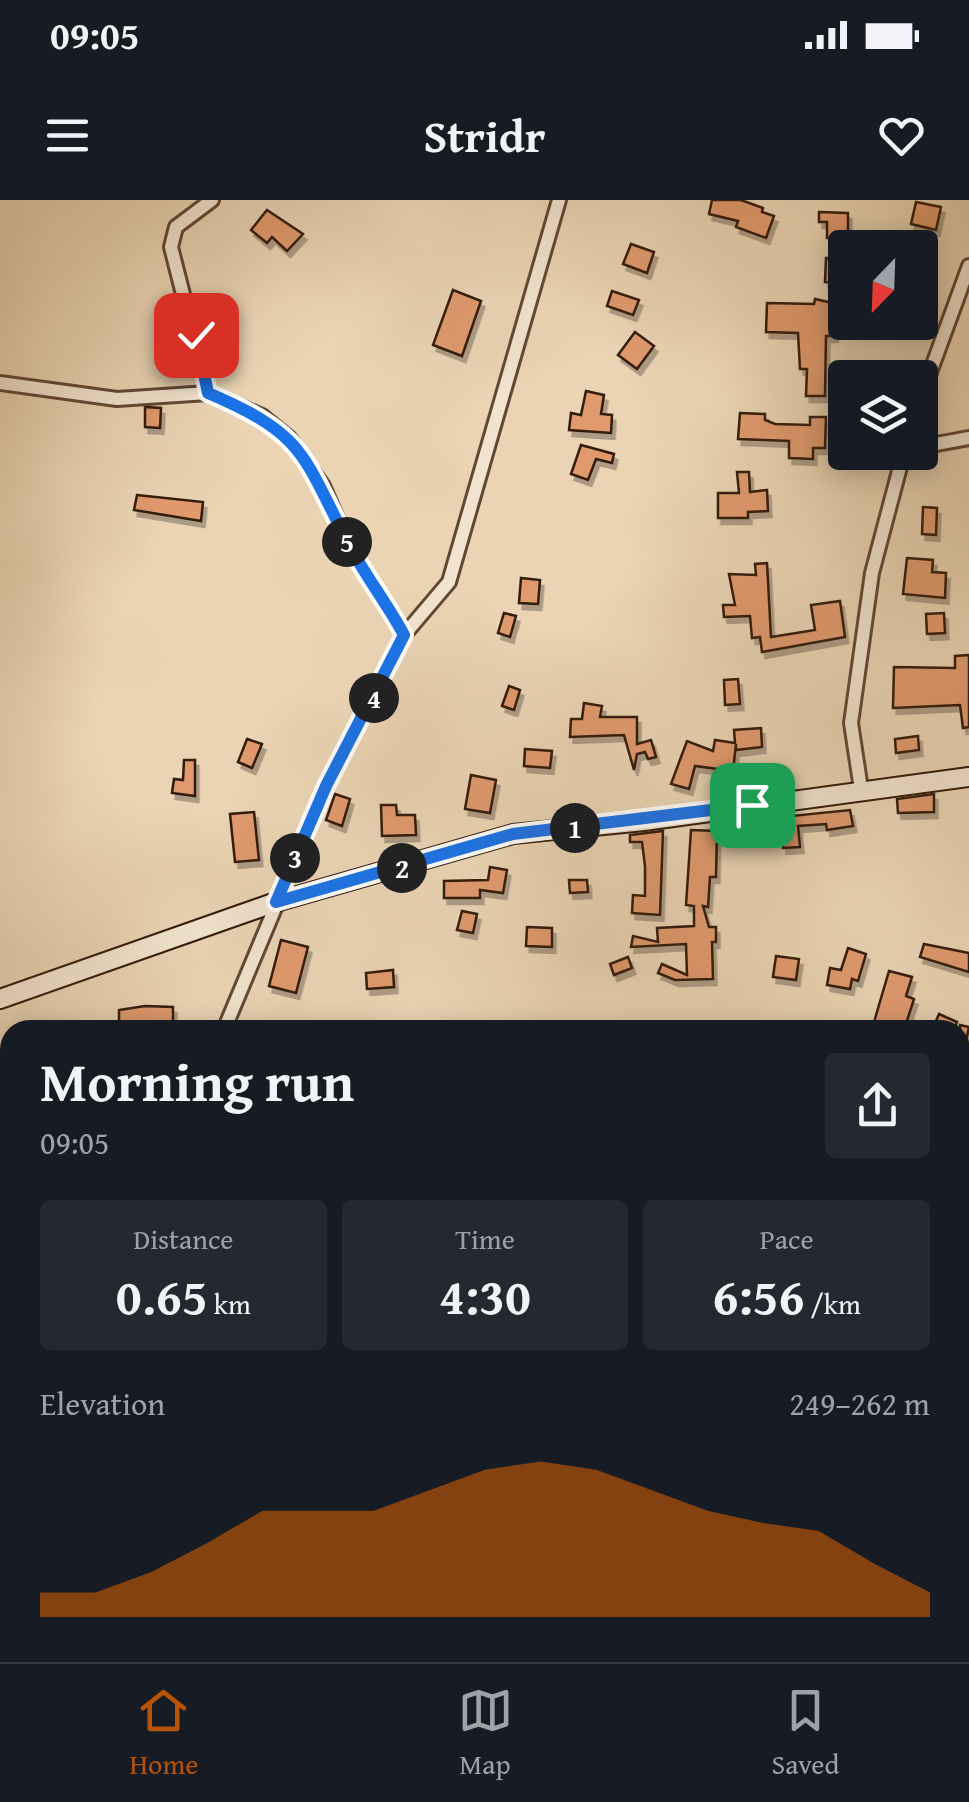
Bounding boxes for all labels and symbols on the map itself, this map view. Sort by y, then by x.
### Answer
north arrow [828,230,938,340]
pin [154,293,239,378]
pin: 5 [322,517,372,567]
pin: 4 [349,673,399,723]
pin [710,763,795,848]
pin: 1 [550,803,600,853]
pin: 3 [270,833,320,883]
pin: 2 [377,843,427,893]

